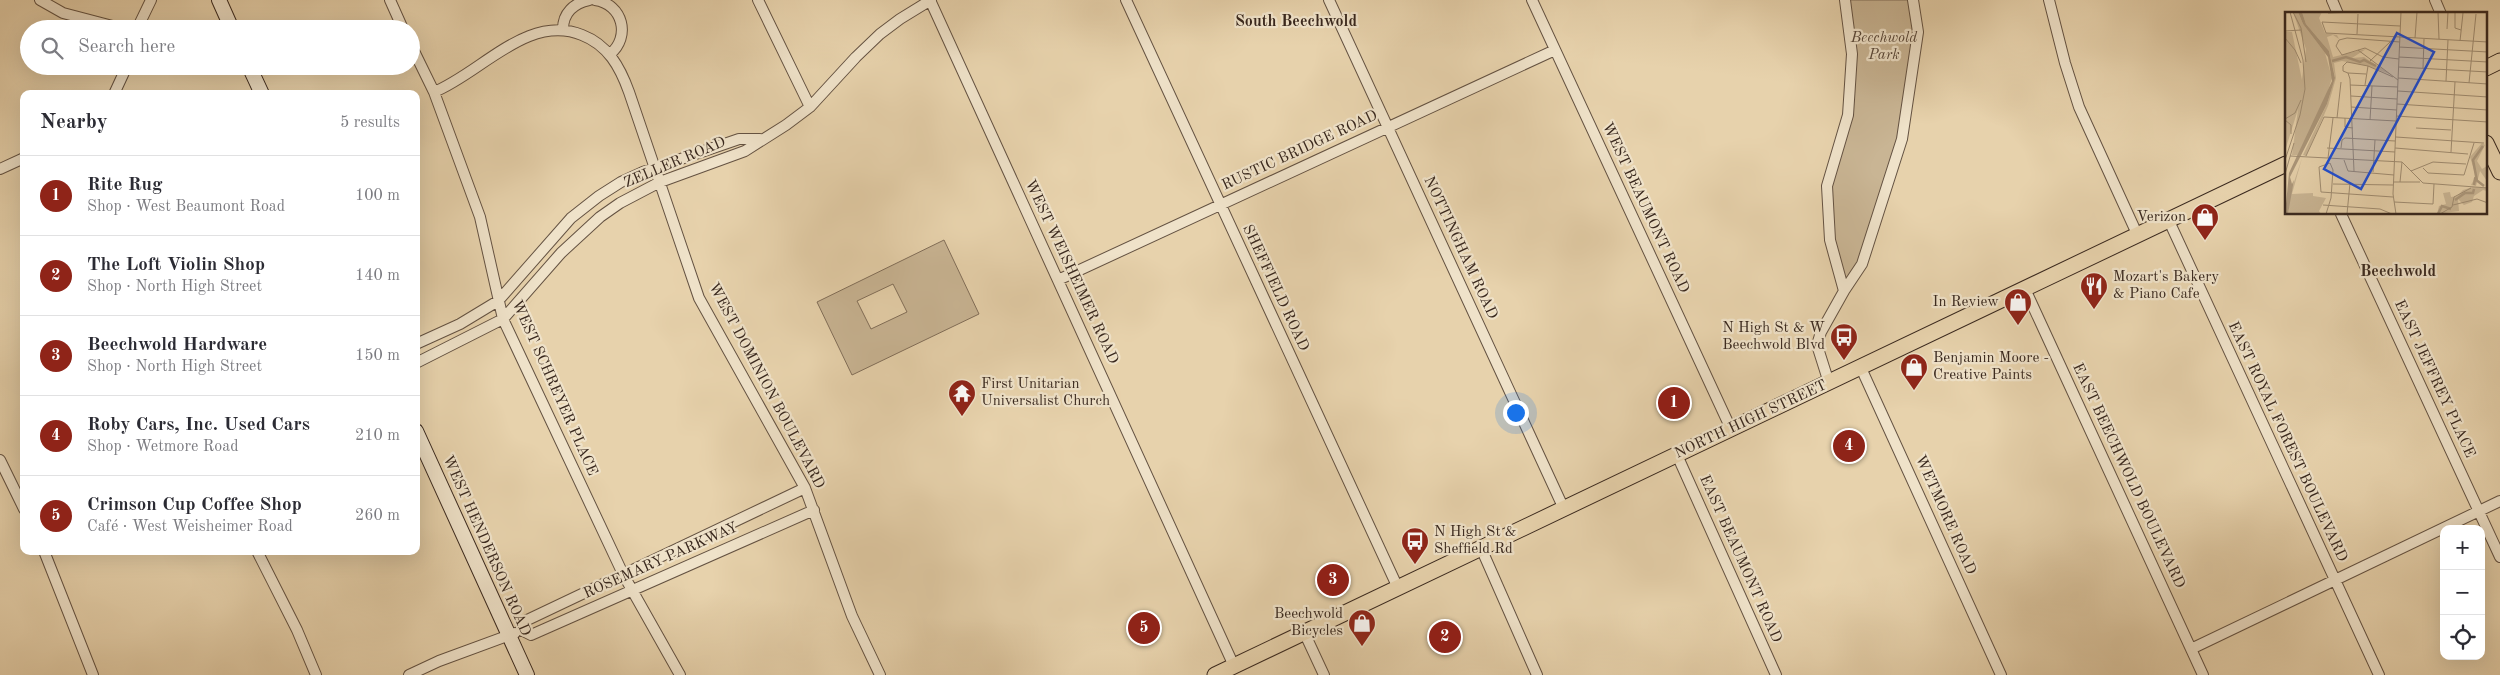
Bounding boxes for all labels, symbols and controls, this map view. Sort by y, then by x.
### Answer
inset map [2285,12,2488,215]
district label: South Beechwold [1235,14,1357,30]
search box [20,20,420,75]
park label: Beechwold Park [1850,31,1918,63]
icon: search [38,34,66,62]
text: Search here [78,38,175,57]
street label: RUSTIC BRIDGE ROAD [1220,108,1380,194]
text: Nearby [40,112,108,133]
text: 5 results [340,115,400,131]
street label: WEST BEAUMONT ROAD [1599,120,1691,296]
street label: ZELLER ROAD [622,135,728,191]
street label: NOTTINGHAM ROAD [1420,174,1500,322]
text: Rite Rug [87,176,163,195]
street label: WEST WEISHEIMER ROAD [1022,177,1120,367]
text: 1 [51,188,61,204]
text: 100 m [355,188,400,204]
text: Shop · West Beaumont Road [87,199,285,215]
shop icon: Verizon [2190,202,2220,241]
place label: Verizon [2137,210,2186,225]
street label: SHEFFIELD ROAD [1239,223,1311,353]
text: The Loft Violin Shop [87,256,265,275]
district label: Beechwold [2360,264,2436,280]
text: 2 [51,268,61,284]
text: 140 m [355,268,400,284]
place label: Mozart's Bakery & Piano Cafe [2113,270,2219,302]
restaurant icon: Mozart's Bakery & Piano Cafe [2079,271,2109,310]
text: Shop · North High Street [87,279,262,295]
street label: WEST DOMINION BOULEVARD [705,281,827,491]
shop icon: In Review [2003,287,2033,326]
place label: In Review [1933,295,1999,310]
street label: WEST SCHREYER PLACE [508,298,600,478]
street label: EAST JEFFREY PLACE [2391,298,2477,460]
street label: EAST ROYAL FOREST BOULEVARD [2225,320,2349,564]
place label: N High St & W Beechwold Blvd [1722,321,1825,353]
bus stop icon: N High St & W Beechwold Blvd [1829,322,1859,361]
text: Beechwold Hardware [87,336,267,355]
text: 3 [51,348,61,364]
text: 150 m [355,348,400,364]
place label: Benjamin Moore - Creative Paints [1933,351,2049,383]
shop icon: Benjamin Moore - Creative Paints [1899,352,1929,391]
text: Shop · North High Street [87,359,262,375]
street label: EAST BEECHWOLD BOULEVARD [2069,361,2187,591]
place label: First Unitarian Universalist Church [981,377,1110,409]
temple icon: First Unitarian Universalist Church [947,378,977,417]
street label: NORTH HIGH STREET [1673,378,1829,462]
pin: 1 [1658,384,1690,422]
your location [1503,400,1529,426]
text: Roby Cars, Inc. Used Cars [87,416,310,435]
pin: 4 [1833,427,1865,465]
text: 4 [51,428,61,444]
text: 210 m [355,428,400,444]
text: Shop · Wetmore Road [87,439,239,455]
street label: WEST HENDERSON ROAD [439,453,533,639]
street label: WETMORE ROAD [1912,453,1978,577]
street label: EAST BEAUMONT ROAD [1696,473,1784,645]
text: Crimson Cup Coffee Shop [87,496,302,515]
text: 5 [51,508,61,524]
text: 260 m [355,508,400,524]
text: Café · West Weisheimer Road [87,519,293,535]
street label: ROSEMARY PARKWAY [582,520,740,602]
place label: N High St & Sheffield Rd [1434,525,1517,557]
map controls [2440,525,2485,660]
button: + [2440,525,2485,570]
bus stop icon: N High St & Sheffield Rd [1400,526,1430,565]
pin: 3 [1317,561,1349,599]
button: − [2440,570,2485,615]
place label: Beechwold Bicycles [1274,607,1343,639]
shop icon: Beechwold Bicycles [1347,608,1377,647]
pin: 5 [1128,609,1160,647]
button: locate [2440,615,2485,660]
pin: 2 [1429,618,1461,656]

